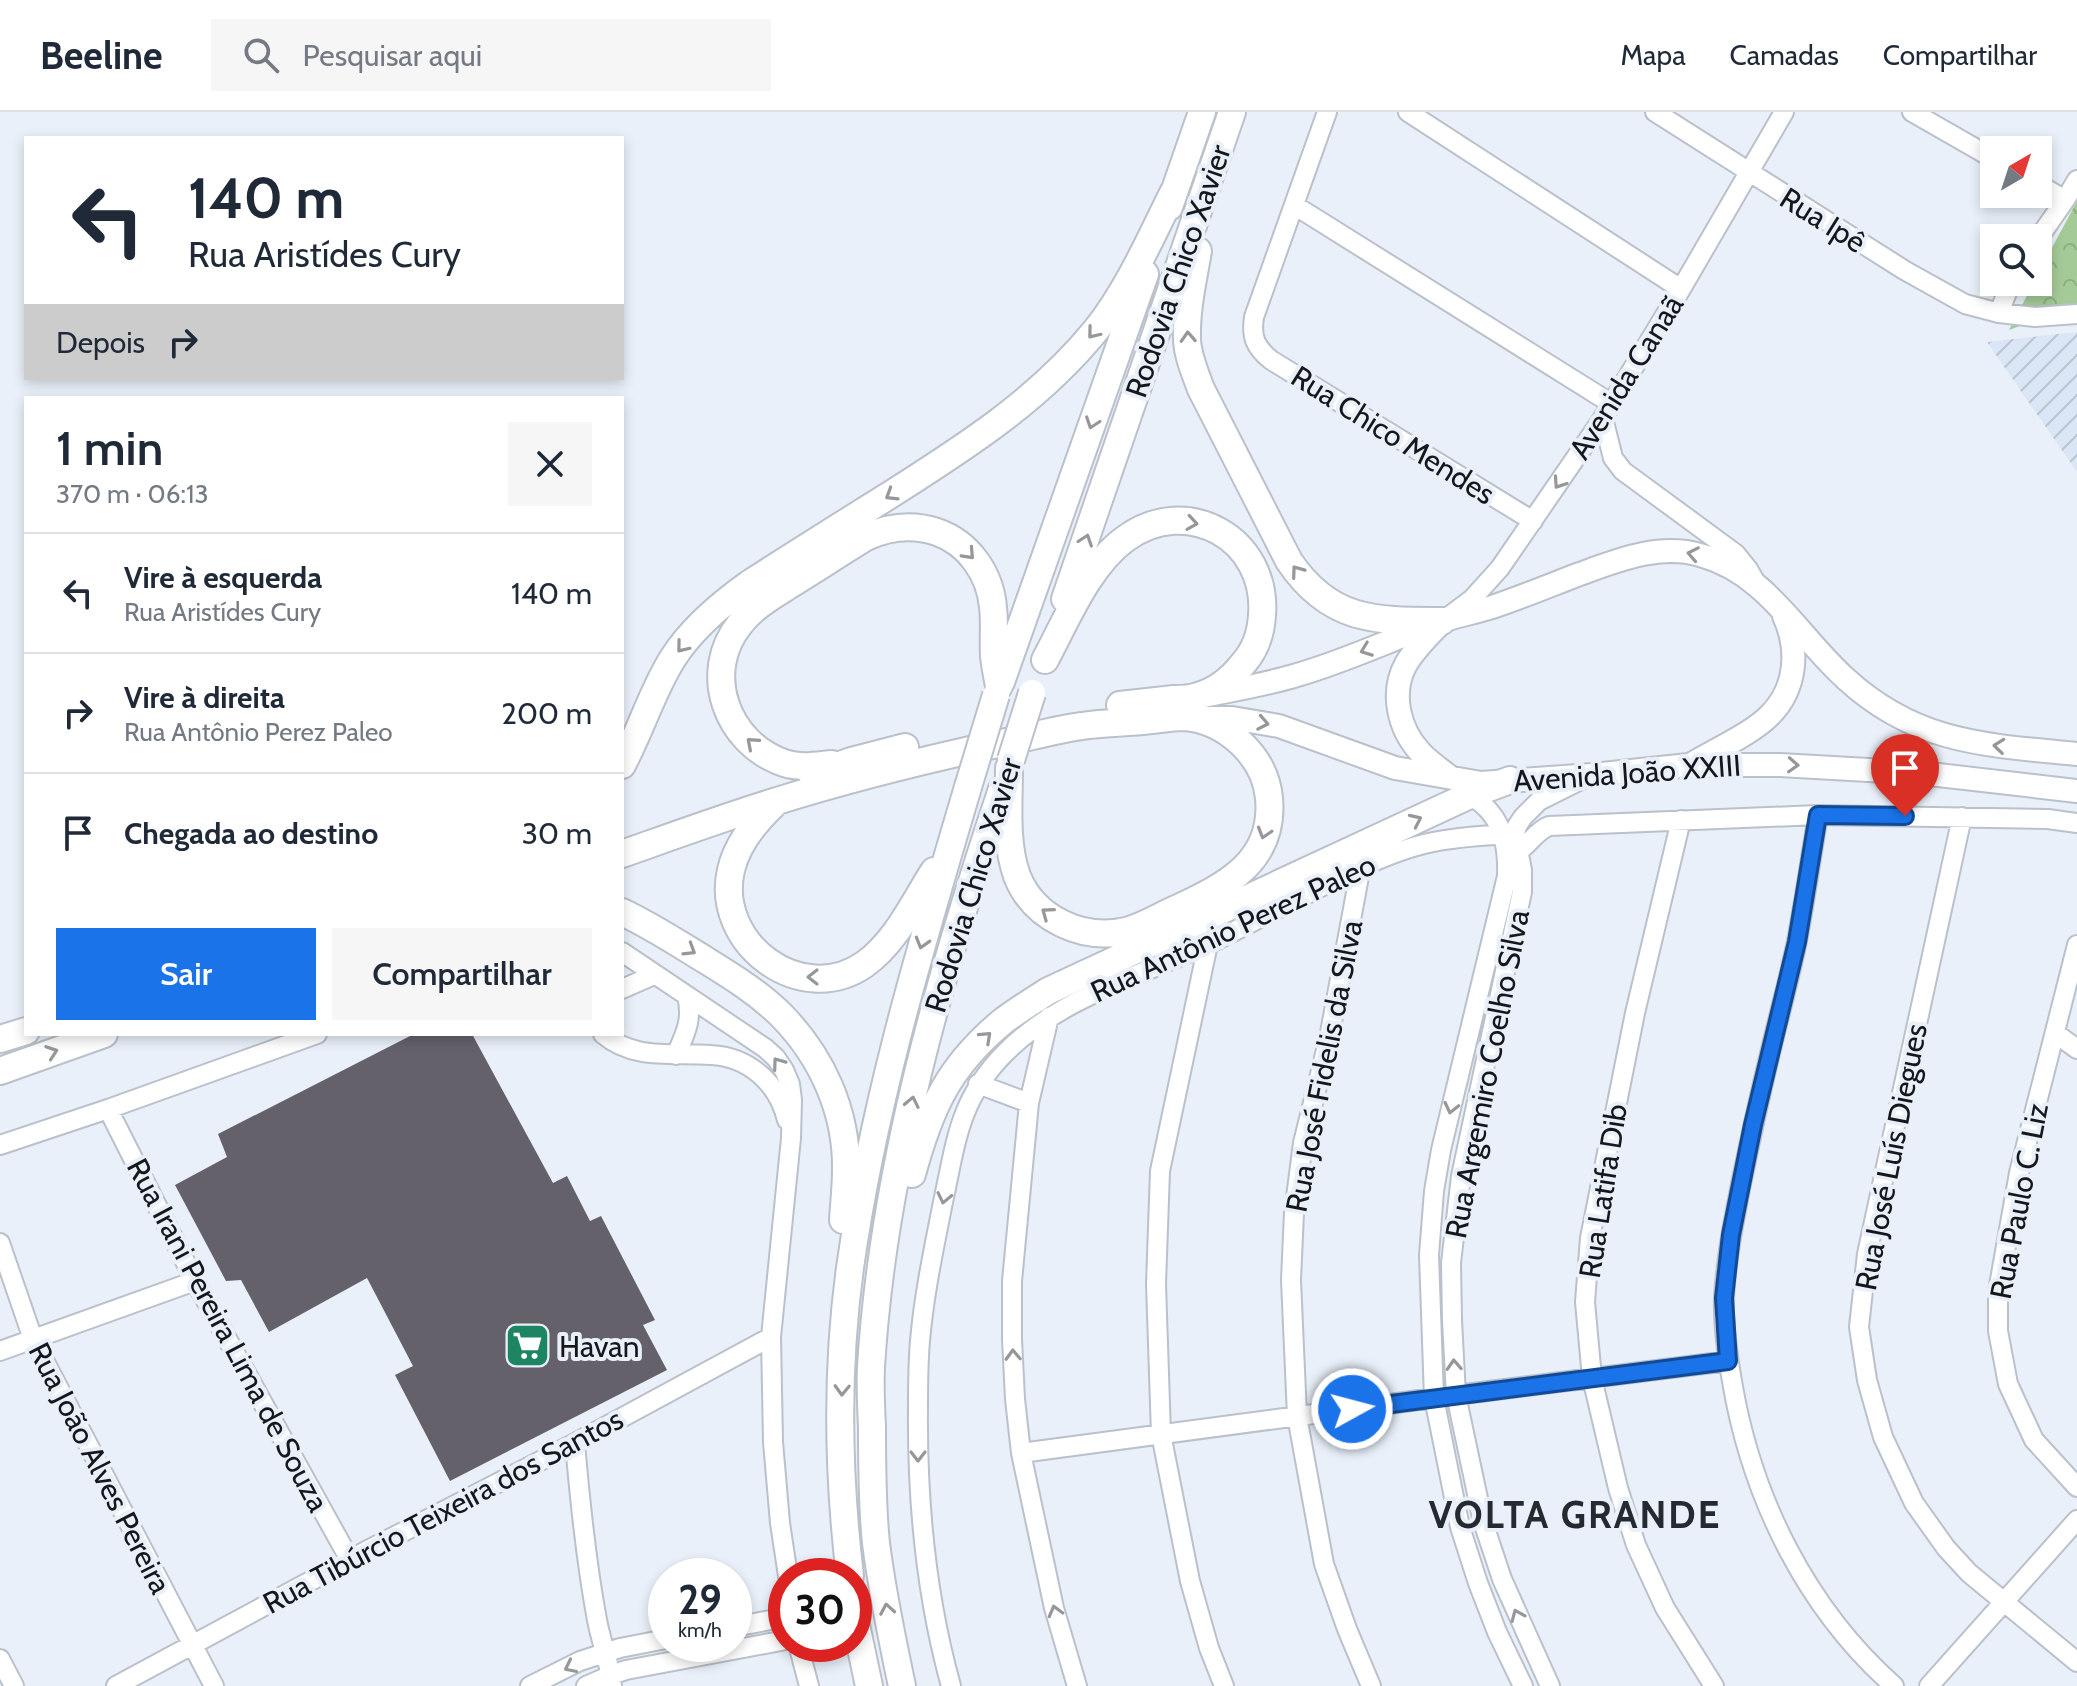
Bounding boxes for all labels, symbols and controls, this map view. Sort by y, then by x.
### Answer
search box [211,19,771,91]
text: Beeline [40,32,163,79]
icon: search [239,33,283,77]
text: Pesquisar aqui [303,37,482,74]
text: Mapa [1621,38,1686,72]
text: Camadas [1730,38,1839,72]
text: Compartilhar [1883,38,2037,72]
north arrow [1980,136,2052,208]
map controls [1980,136,2052,296]
street label: Rodovia Chico Xavier [1117,139,1239,402]
text: 140 m [188,164,344,232]
icon: left [56,168,160,272]
street label: Rua Ipê [1773,179,1873,261]
button: search [1980,224,2052,296]
text: Rua Aristídes Cury [188,232,461,276]
street label: Avenida Canaã [1561,288,1691,466]
icon: right [161,320,205,364]
text: Depois [56,324,145,361]
one-way arrow [1088,324,1102,339]
one-way arrow [1180,330,1197,343]
street label: Rua Chico Mendes [1284,358,1502,512]
one-way arrow [1085,416,1102,430]
text: 1 min [56,419,163,477]
button: close [508,422,592,506]
one-way arrow [1554,474,1569,488]
text: 370 m · 06:13 [56,478,208,510]
one-way arrow [885,485,900,500]
one-way arrow [1186,513,1199,530]
one-way arrow [1076,534,1092,548]
one-way arrow [959,545,973,560]
one-way arrow [1687,547,1700,564]
text: Vire à esquerda [124,559,322,596]
one-way arrow [1292,565,1306,580]
icon: left [56,571,100,615]
text: 140 m [511,575,592,612]
text: Rua Aristídes Cury [124,596,321,628]
one-way arrow [677,637,692,652]
one-way arrow [1360,640,1374,657]
text: Vire à direita [124,679,285,716]
icon: right [56,691,100,735]
text: 200 m [501,695,592,732]
one-way arrow [1255,714,1269,731]
text: Rua Antônio Perez Paleo [124,716,393,748]
pin [1871,734,1939,816]
one-way arrow [747,738,762,753]
one-way arrow [1992,738,2005,755]
icon: arrive [1883,746,1927,790]
street label: Avenida João XXIII [1512,747,1742,799]
street label: Rodovia Chico Xavier [917,753,1030,1017]
one-way arrow [1787,757,1800,774]
icon: arrive [56,811,100,855]
one-way arrow [1408,814,1423,830]
text: Chegada ao destino [124,815,378,852]
text: 30 m [522,815,592,852]
one-way arrow [1258,825,1274,839]
street label: Rua Antônio Perez Paleo [1085,846,1381,1010]
street label: Rua Argemiro Coelho Silva [1437,906,1537,1241]
one-way arrow [1041,909,1056,923]
street label: Rua José Fidelis da Silva [1278,916,1371,1215]
button: Sair [56,928,316,1020]
button: Compartilhar [332,928,592,1020]
one-way arrow [915,935,932,949]
one-way arrow [681,941,696,956]
one-way arrow [806,968,819,986]
street label: Rua José Luís Diegues [1847,1021,1935,1293]
one-way arrow [977,1032,991,1047]
one-way arrow [44,1046,58,1062]
one-way arrow [773,1058,788,1072]
one-way arrow [903,1096,920,1109]
one-way arrow [1444,1100,1461,1114]
street label: Rua Paulo C. Liz [1982,1100,2056,1302]
street label: Rua Latifa Dib [1571,1101,1635,1281]
street label: Rua Irani Pereira Lima de Souza [119,1152,337,1518]
one-way arrow [936,1191,953,1204]
supermarket icon: Havan [504,1322,552,1370]
place label: Havan [559,1328,640,1365]
street label: Rua João Alves Pereira [21,1336,180,1600]
one-way arrow [1005,1348,1022,1361]
one-way arrow [1446,1358,1463,1371]
position arrow [1310,1367,1394,1451]
one-way arrow [833,1384,850,1397]
street label: Rua Tibúrcio Teixeira dos Santos [257,1400,629,1622]
one-way arrow [909,1450,926,1463]
district label: VOLTA GRANDE [1429,1491,1721,1538]
speed limit sign: 30 [768,1558,872,1662]
text: 29 [678,1575,722,1624]
one-way arrow [879,1603,896,1616]
one-way arrow [1047,1605,1064,1619]
one-way arrow [1511,1609,1527,1624]
text: km/h [678,1618,722,1642]
one-way arrow [564,1657,578,1673]

